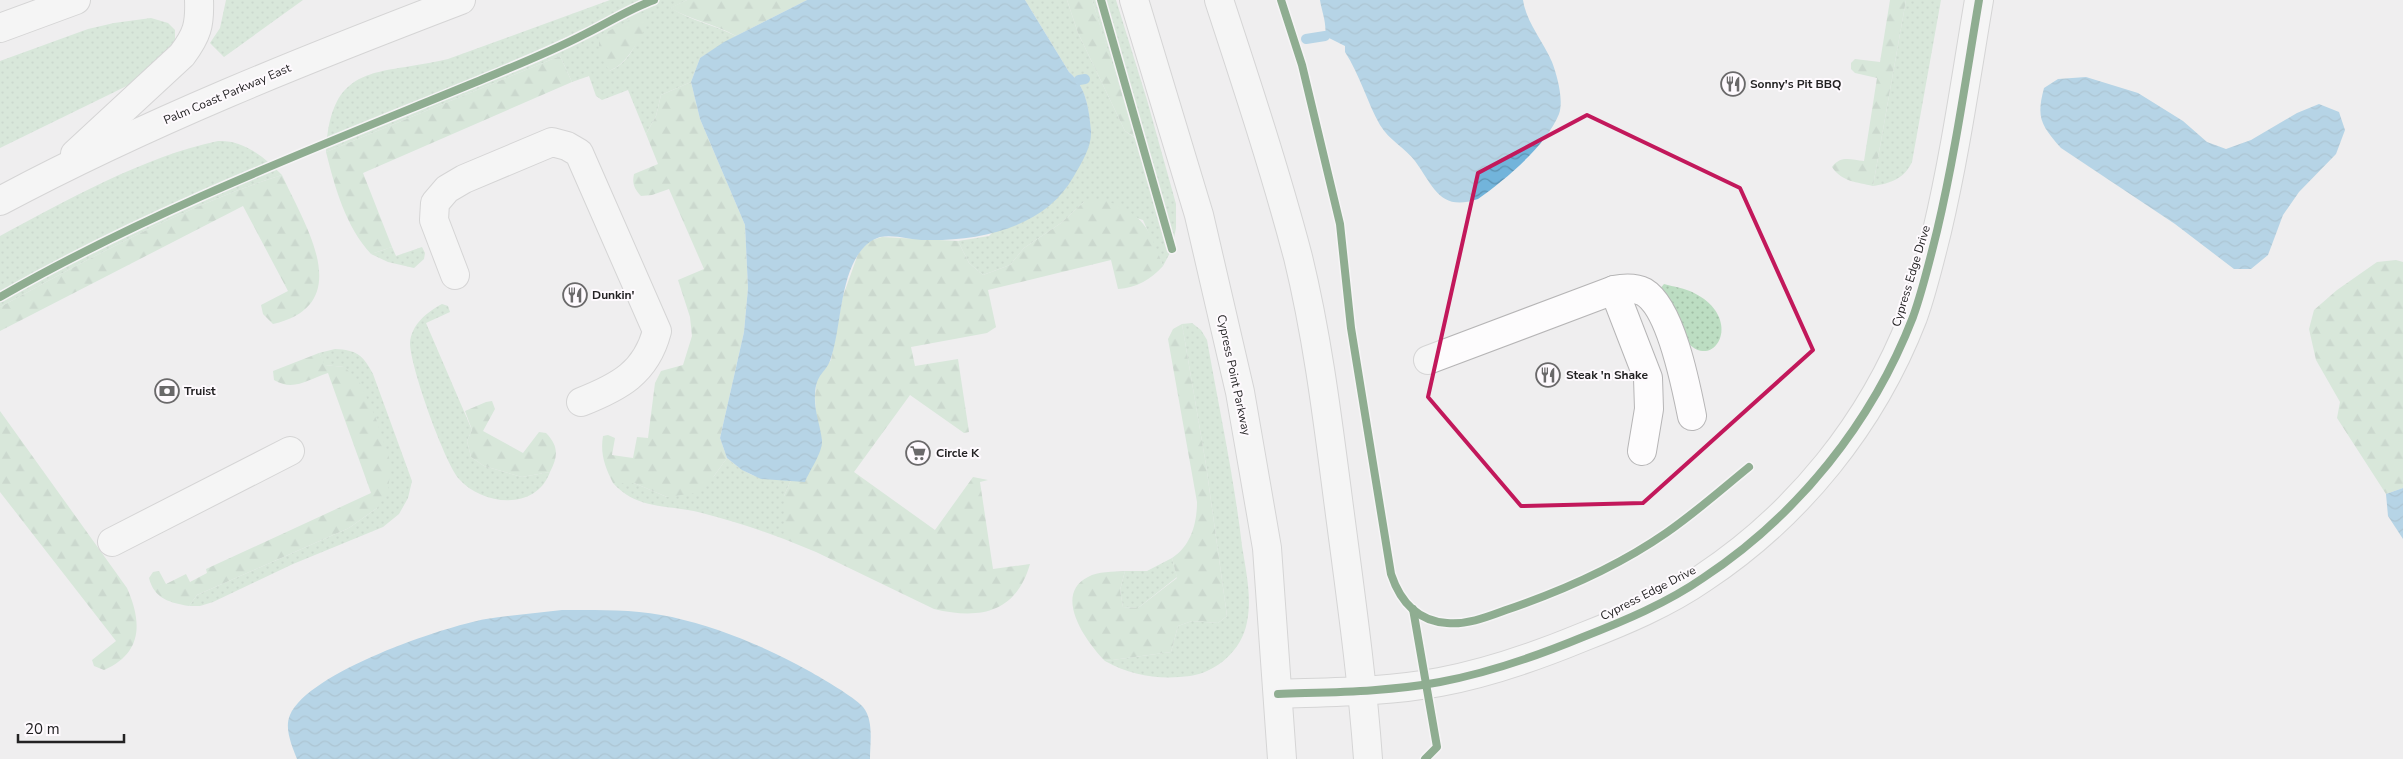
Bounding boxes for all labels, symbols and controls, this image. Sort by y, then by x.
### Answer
street label: Palm Coast Parkway East [161,60,294,128]
restaurant icon: Sonny's Pit BBQ [1720,71,1746,97]
place label: Sonny's Pit BBQ [1750,76,1841,92]
street label: Cypress Edge Drive [1888,223,1934,329]
restaurant icon: Dunkin' [562,282,588,308]
place label: Dunkin' [592,287,635,303]
street label: Cypress Point Parkway [1213,313,1255,438]
restaurant icon: Steak 'n Shake [1535,362,1561,388]
place label: Steak 'n Shake [1566,367,1648,383]
bank icon: Truist [154,378,180,404]
place label: Truist [184,383,216,399]
supermarket icon: Circle K [905,440,931,466]
place label: Circle K [936,445,980,461]
street label: Cypress Edge Drive [1598,562,1698,624]
scale bar [18,712,124,744]
text: 20 m [25,719,60,739]

